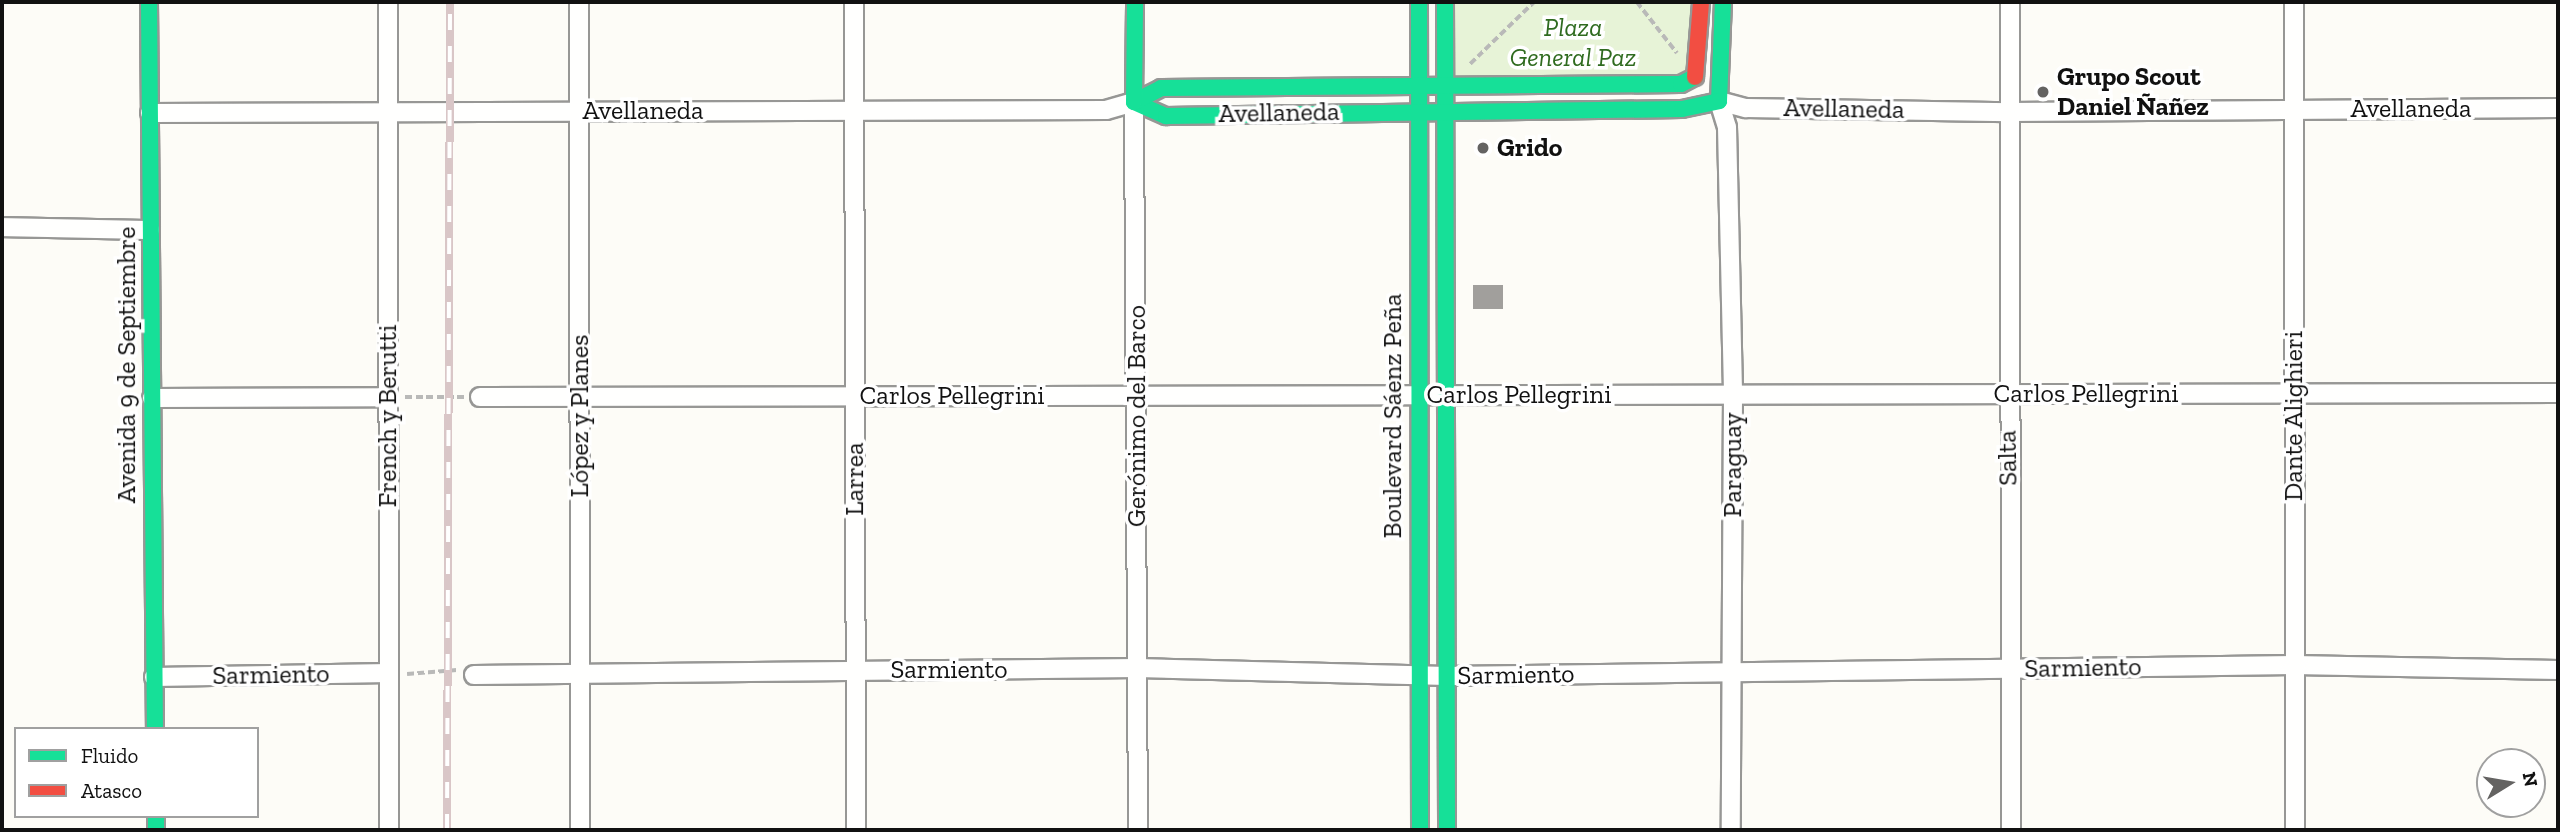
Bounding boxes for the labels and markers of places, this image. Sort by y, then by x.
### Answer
place label: Grupo Scout Daniel Ñañez [2057,61,2209,122]
marker: Grupo Scout Daniel Ñañez [2035,84,2051,100]
place label: Grido [1497,132,1562,164]
marker: Grido [1475,140,1491,156]

